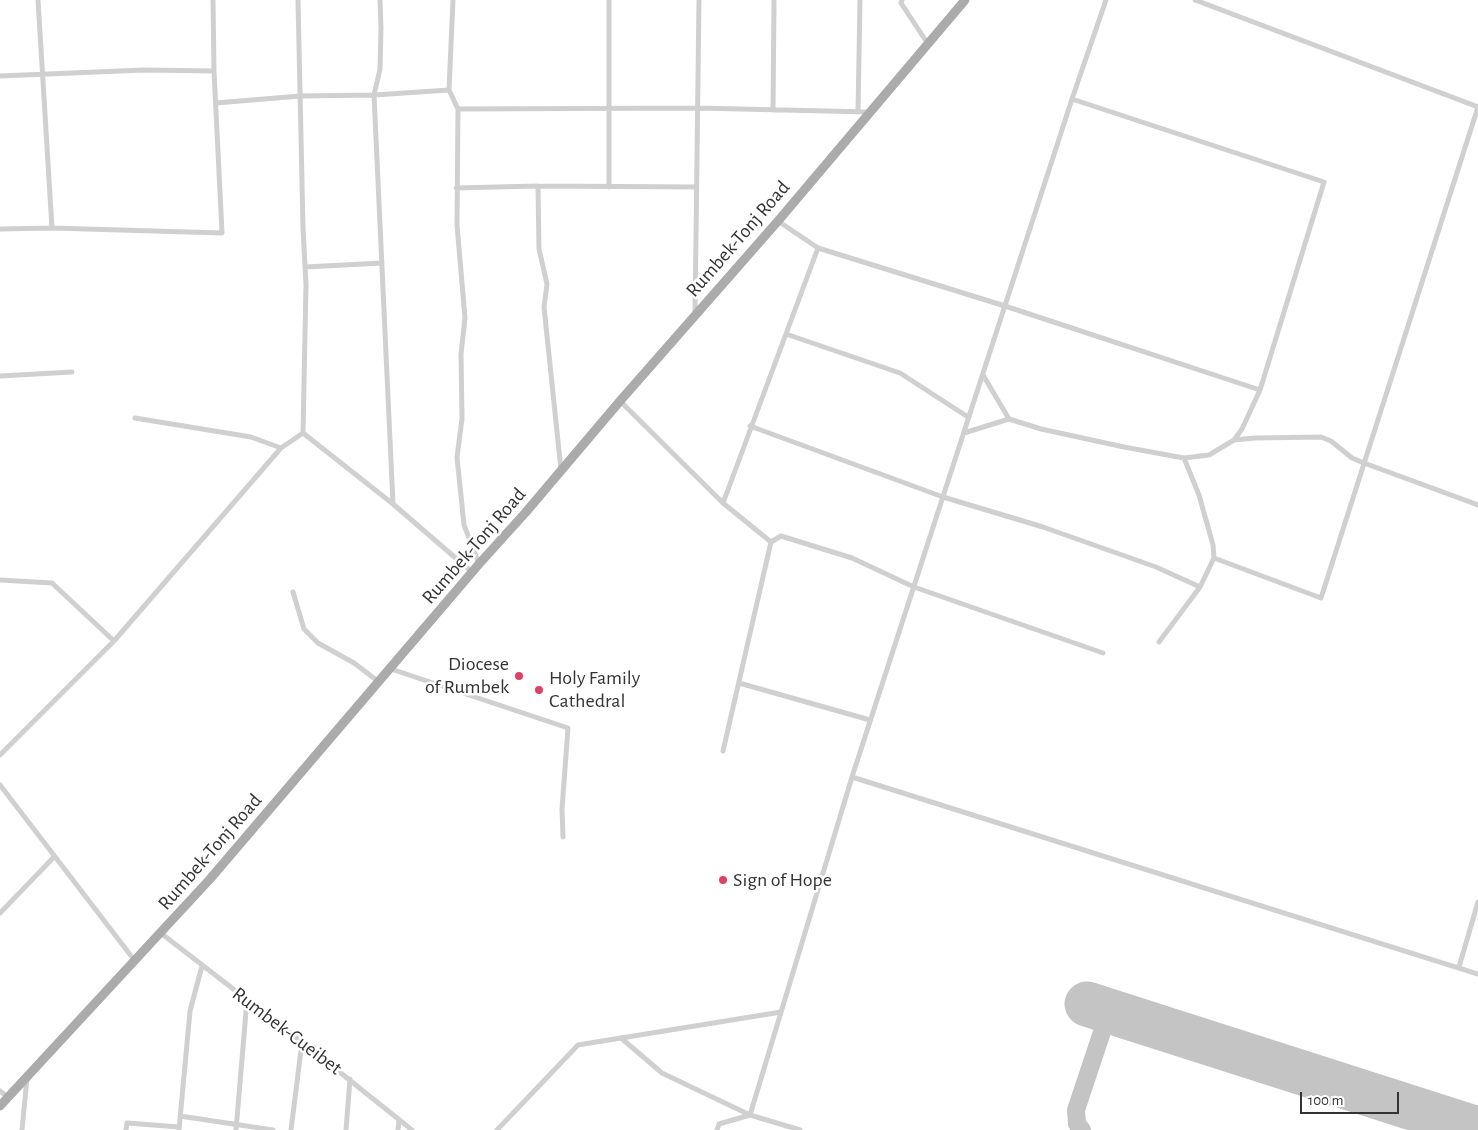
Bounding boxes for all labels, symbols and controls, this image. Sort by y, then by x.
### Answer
street label: Rumbek-Tonj Road [681,176,795,302]
street label: Rumbek-Tonj Road [417,483,531,609]
place label: Diocese of Rumbek [425,652,509,699]
place label: Holy Family Cathedral [549,666,640,713]
marker: Diocese of Rumbek [513,670,525,682]
marker: Holy Family Cathedral [533,684,545,696]
street label: Rumbek-Tonj Road [153,789,267,915]
place label: Sign of Hope [733,868,832,892]
marker: Sign of Hope [717,874,729,886]
street label: Rumbek-Cueibet [227,982,347,1080]
scale bar [1303,1082,1402,1114]
text: 100 m [1308,1093,1343,1108]

